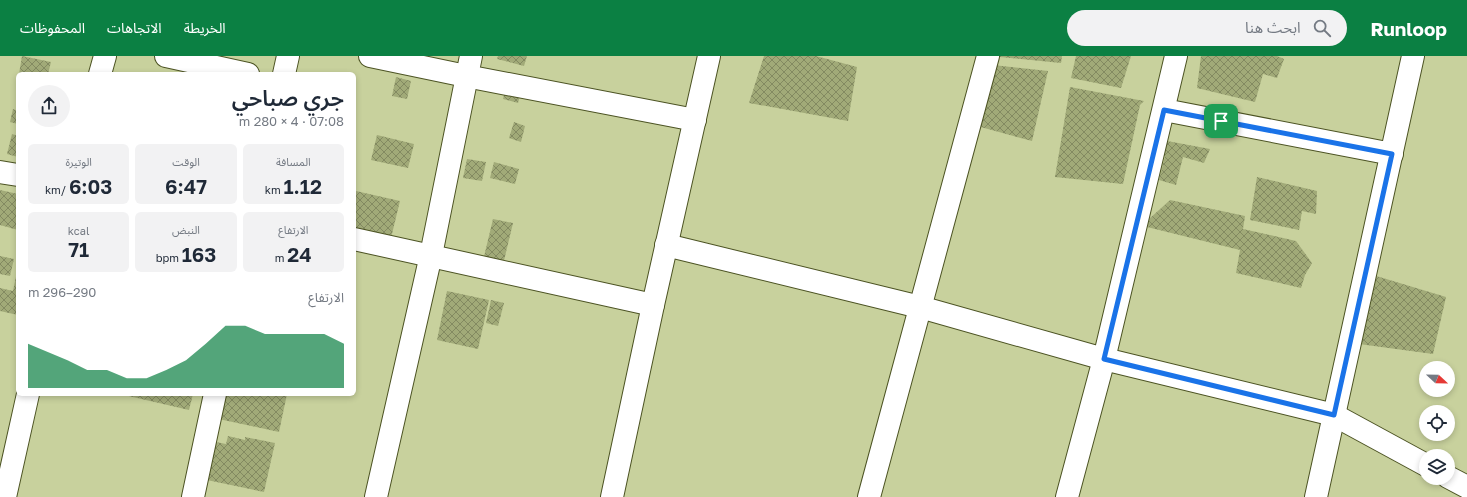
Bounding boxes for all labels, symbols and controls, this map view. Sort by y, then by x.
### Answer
search box [1067,10,1347,46]
icon: search [1311,17,1333,39]
text: Runloop [1371,17,1447,40]
text: ابحث هنا [1245,18,1301,36]
text: المحفوظات [20,19,85,36]
text: الاتجاهات [107,19,162,36]
text: الخريطة [184,19,226,36]
text: جري صباحي [232,84,344,111]
button: share [28,85,70,127]
pin [1204,104,1238,138]
icon: arrive [1210,110,1232,132]
text: 07:08 · 4 × 280 m [239,113,344,129]
text: الوتيرة [65,155,92,168]
text: الوقت [172,155,200,168]
text: المسافة [276,155,311,168]
text: 6:03 [69,174,112,198]
text: 6:47 [165,174,207,198]
text: 1.12 [284,174,322,198]
text: /km [45,183,69,196]
text: km [265,183,284,196]
text: النبض [172,223,200,236]
text: الارتفاع [278,223,308,236]
text: kcal [68,224,90,237]
text: 71 [68,237,89,261]
text: 163 [182,242,216,266]
text: 24 [287,242,312,266]
text: bpm [156,251,182,264]
text: m [275,251,287,264]
text: 290–296 m [28,284,96,300]
text: الارتفاع [308,289,344,305]
north arrow [1419,361,1455,397]
map controls [1419,361,1455,485]
button: locate [1419,405,1455,441]
button: layers [1419,449,1455,485]

